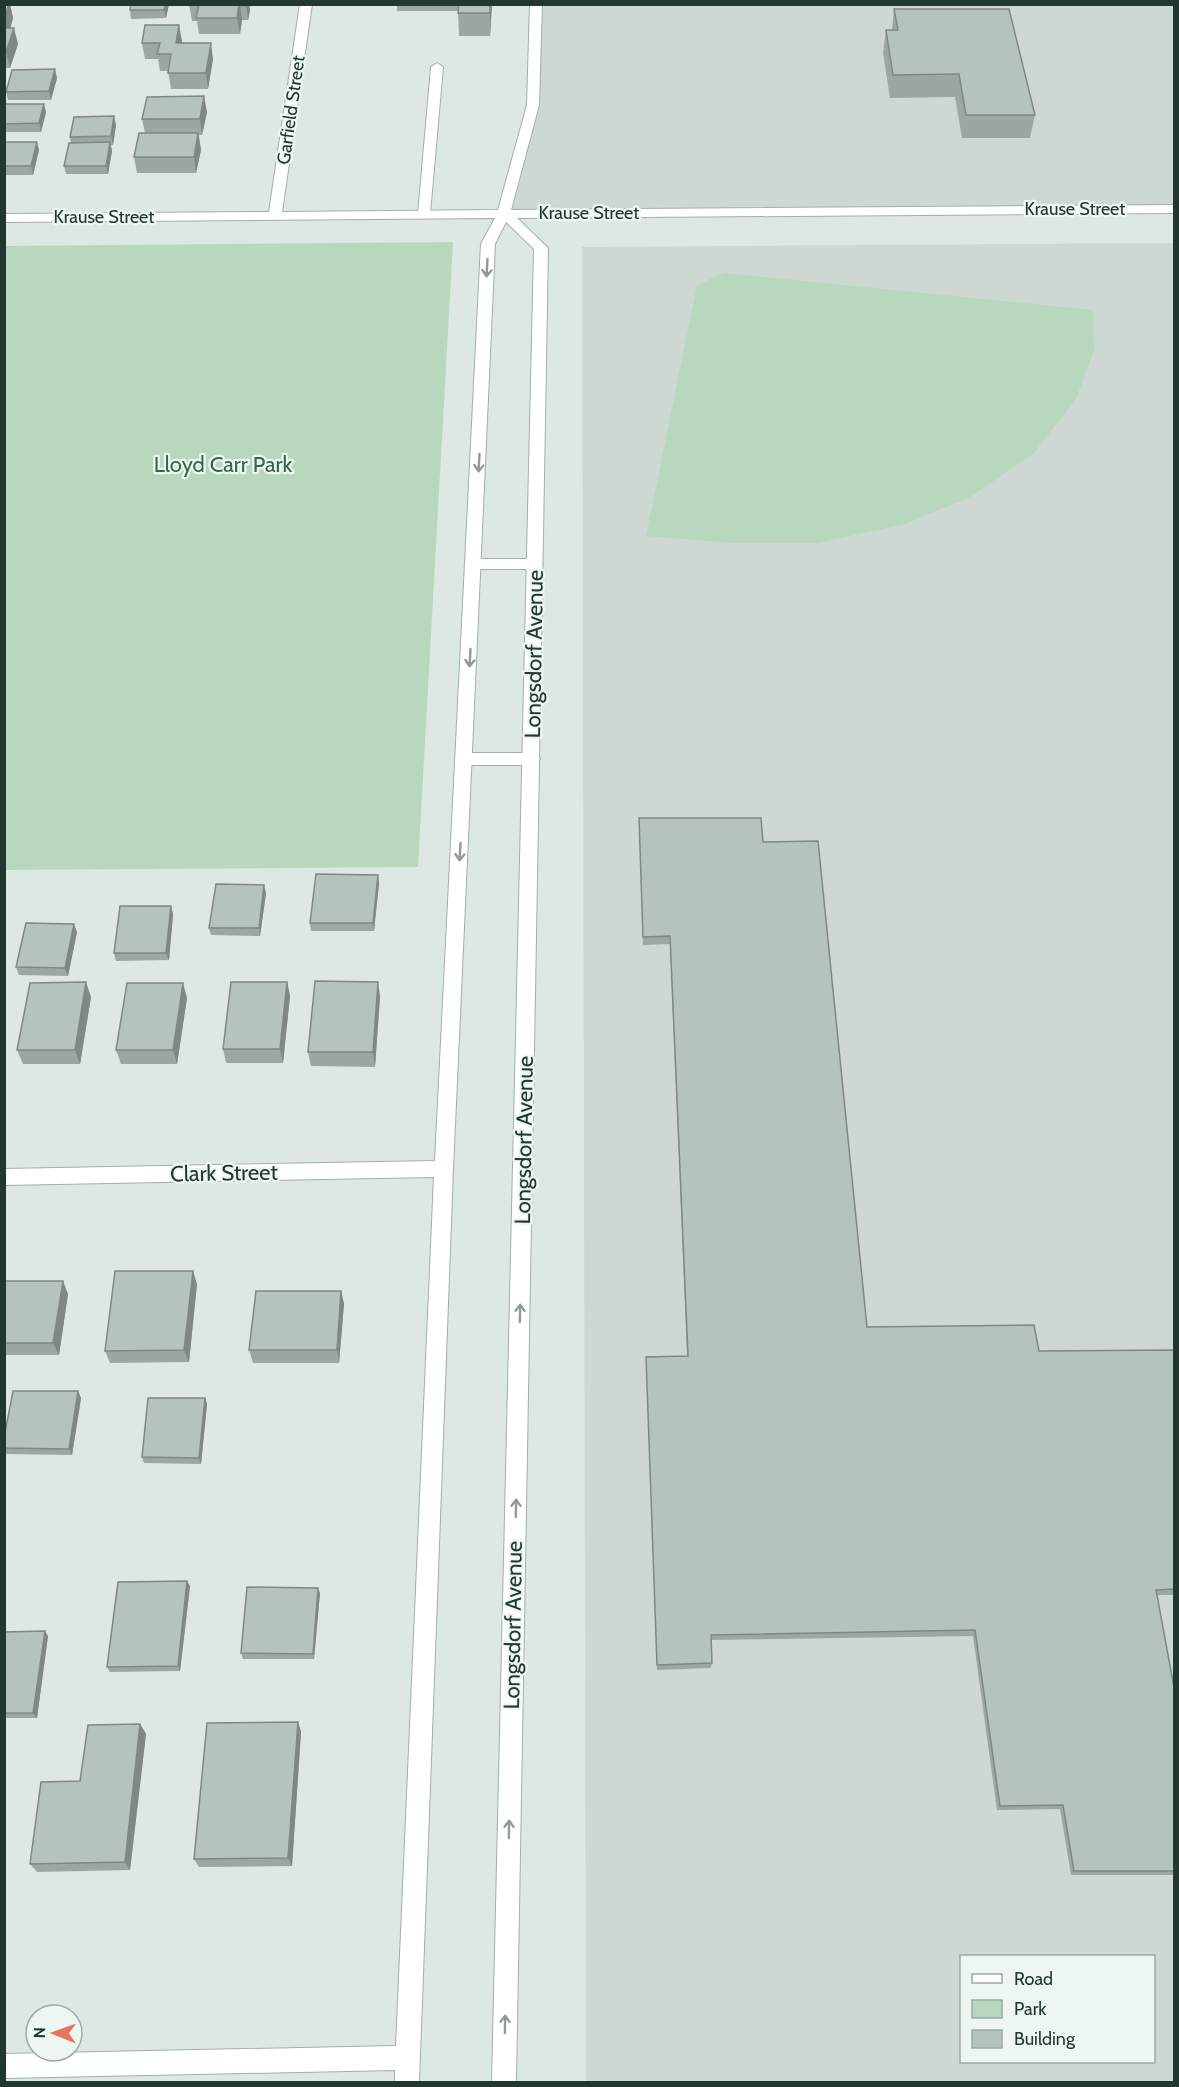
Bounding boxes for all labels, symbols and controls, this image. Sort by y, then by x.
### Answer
street label: Garfield Street [272,54,310,166]
street label: Krause Street [1025,198,1125,220]
street label: Krause Street [539,202,639,224]
street label: Krause Street [54,206,154,228]
one-way arrow [482,257,493,277]
park label: Lloyd Carr Park [154,451,292,478]
one-way arrow [473,452,484,472]
street label: Longsdorf Avenue [519,570,549,738]
one-way arrow [464,647,475,667]
one-way arrow [455,842,466,862]
street label: Longsdorf Avenue [509,1056,539,1224]
street label: Clark Street [170,1159,279,1187]
one-way arrow [514,1304,526,1324]
one-way arrow [510,1499,522,1519]
street label: Longsdorf Avenue [498,1541,528,1709]
one-way arrow [503,1820,515,1840]
legend [960,1955,1155,2063]
text: Road [1014,1968,1053,1990]
text: Park [1014,1998,1047,2020]
north arrow [24,2003,84,2063]
one-way arrow [499,2015,511,2035]
text: N [30,2027,49,2039]
text: Building [1014,2028,1076,2050]

